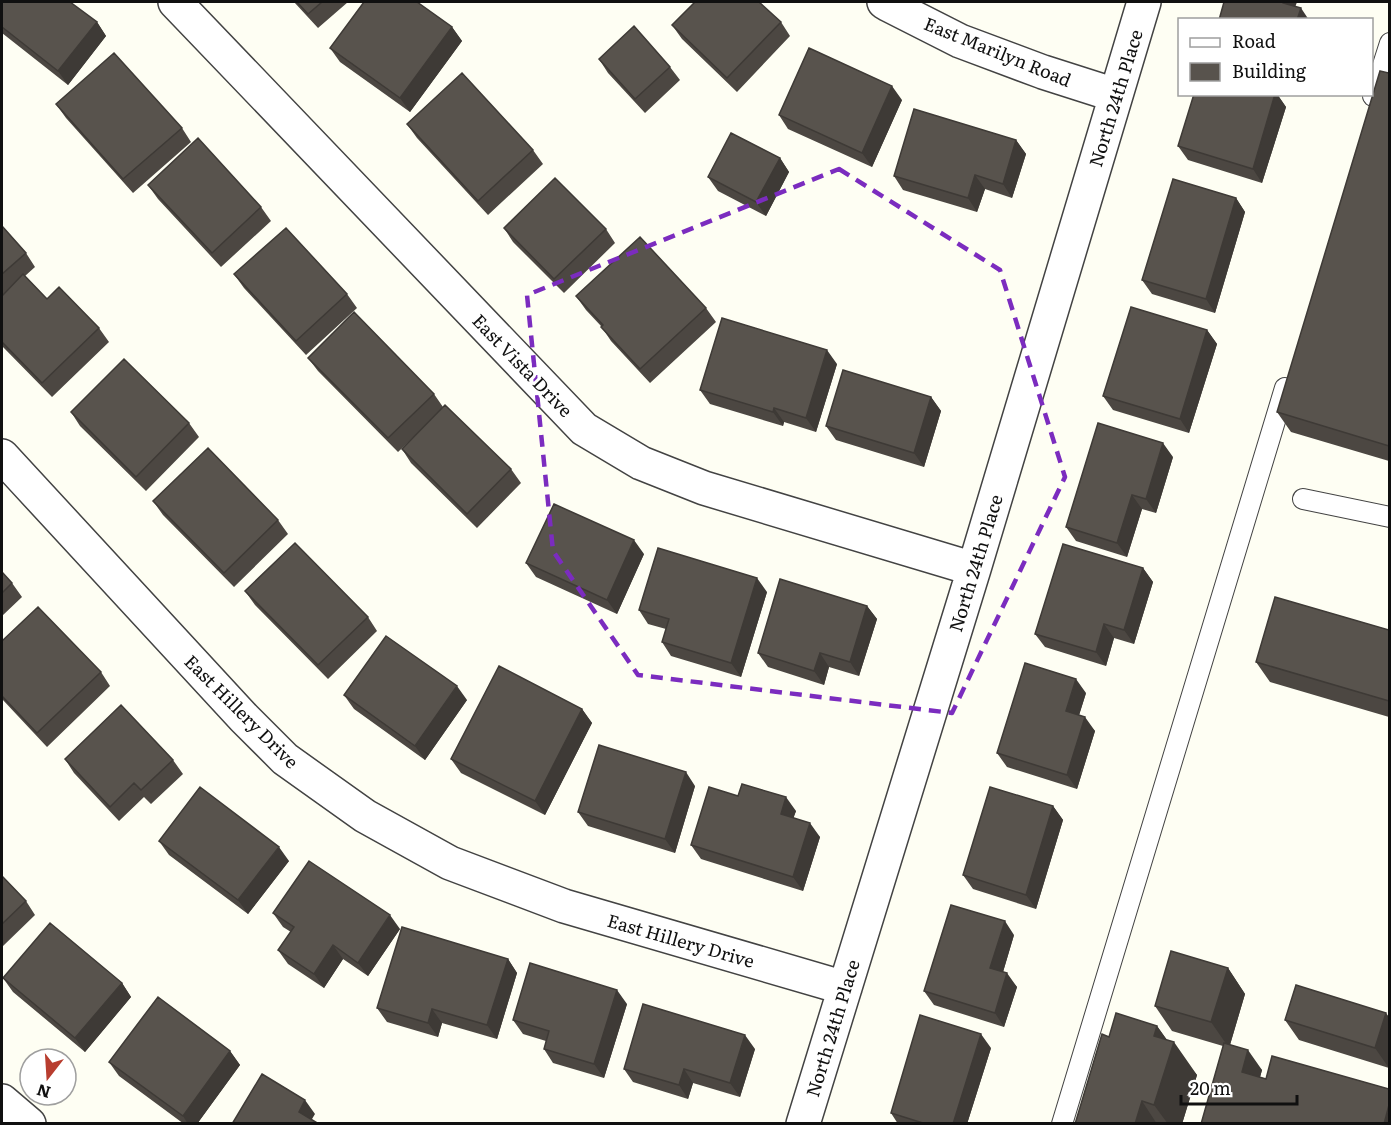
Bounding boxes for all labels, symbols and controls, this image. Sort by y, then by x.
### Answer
street label: East Marilyn Road [920,9,1076,93]
legend [1178,18,1373,96]
street label: North 24th Place [1081,26,1149,170]
text: Road [1232,27,1276,54]
text: Building [1232,57,1307,84]
street label: East Vista Drive [467,307,579,423]
street label: North 24th Place [941,491,1009,635]
street label: East Hillery Drive [179,648,305,774]
street label: East Hillery Drive [604,906,758,974]
street label: North 24th Place [798,956,866,1100]
north arrow [18,1047,78,1107]
scale bar [1181,1068,1296,1106]
text: 20 m [1190,1074,1231,1101]
text: N [33,1079,53,1106]

